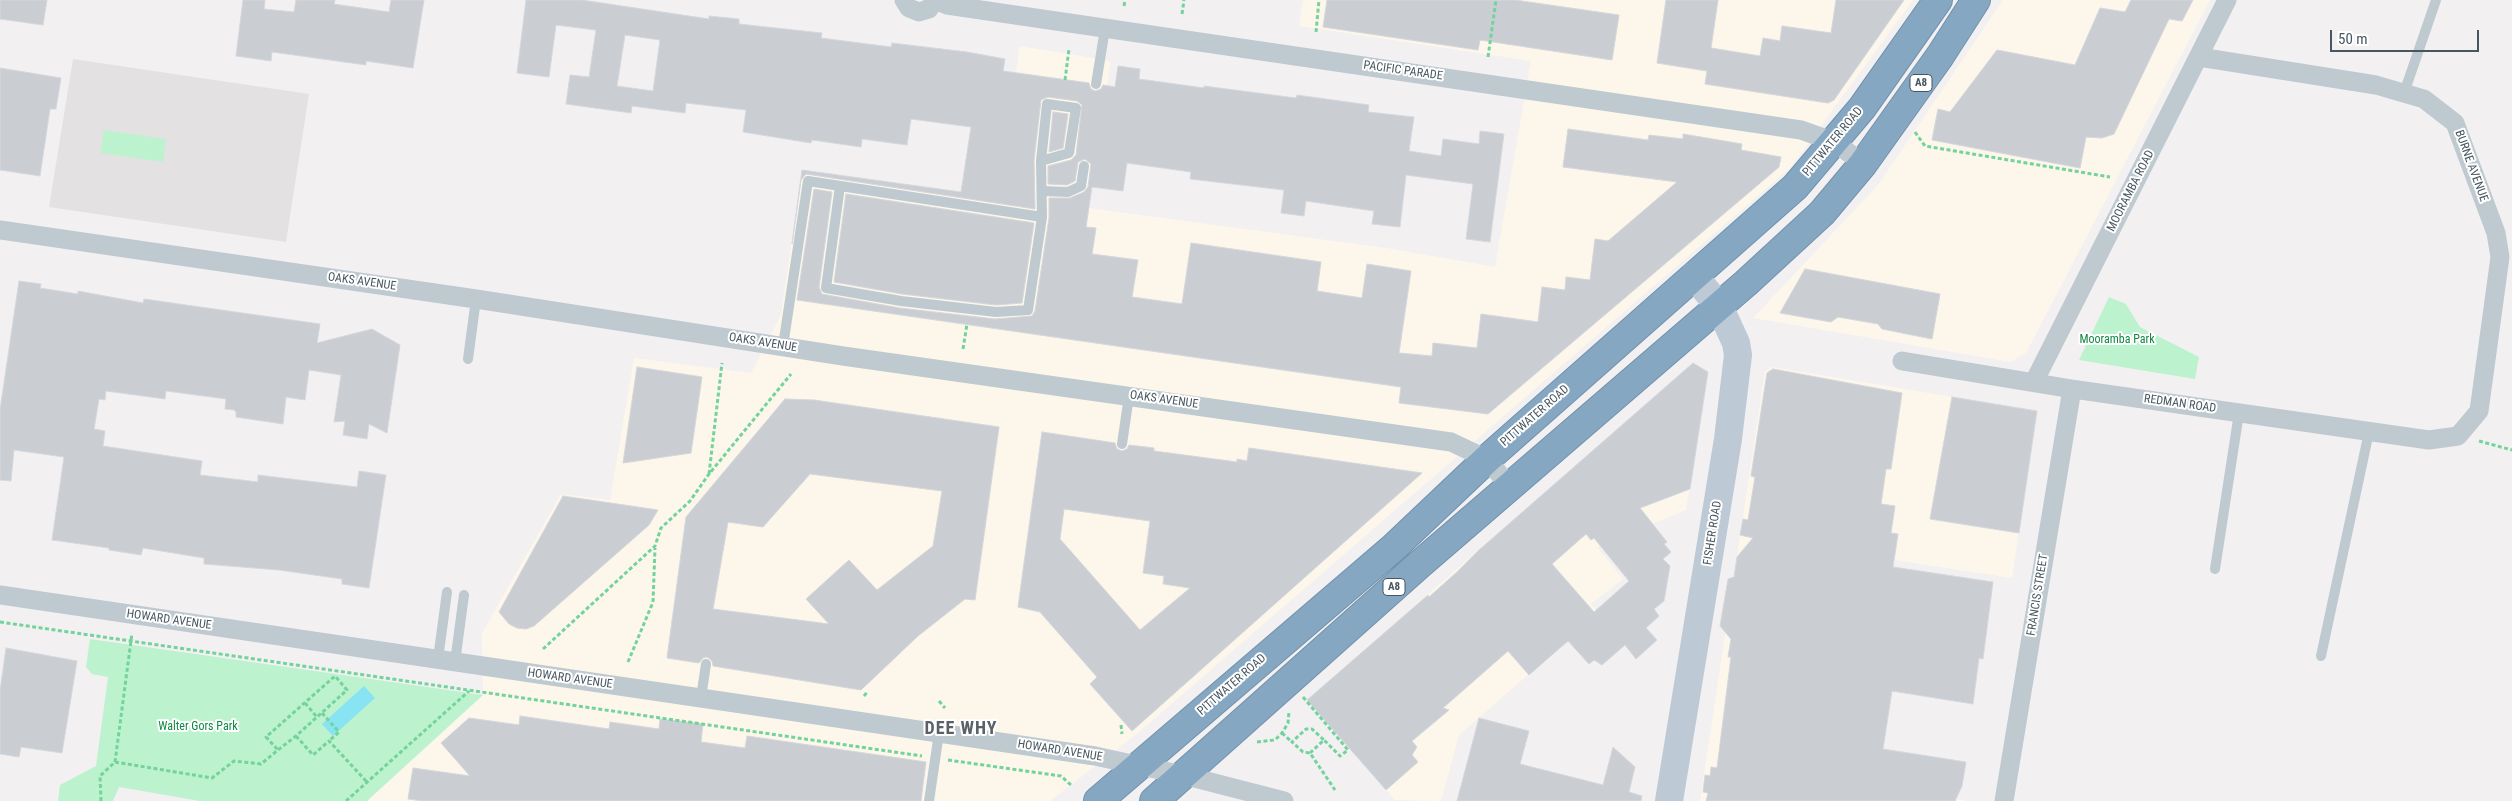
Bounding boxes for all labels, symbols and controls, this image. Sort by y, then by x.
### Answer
scale bar [2332,20,2481,52]
text: 50 m [2338,30,2368,48]
street label: PACIFIC PARADE [1363,58,1443,84]
road number: A8 [1910,75,1932,92]
street label: PITTWATER ROAD [1800,105,1866,179]
street label: BURNE AVENUE [2451,128,2491,204]
street label: MOORAMBA ROAD [2104,148,2158,234]
street label: OAKS AVENUE [327,270,397,294]
street label: OAKS AVENUE [728,331,798,355]
park label: Mooramba Park [2079,333,2155,347]
street label: PITTWATER ROAD [1498,382,1572,450]
street label: OAKS AVENUE [1129,388,1199,412]
street label: REDMAN ROAD [2143,392,2217,416]
street label: FISHER ROAD [1701,500,1725,566]
street label: FRANCIS STREET [2024,553,2052,637]
road number: A8 [1383,578,1405,596]
street label: HOWARD AVENUE [126,607,212,633]
street label: PITTWATER ROAD [1195,651,1269,719]
street label: HOWARD AVENUE [527,666,613,692]
district label: DEE WHY [924,718,998,740]
park label: Walter Gors Park [158,720,238,734]
street label: HOWARD AVENUE [1017,737,1103,765]

